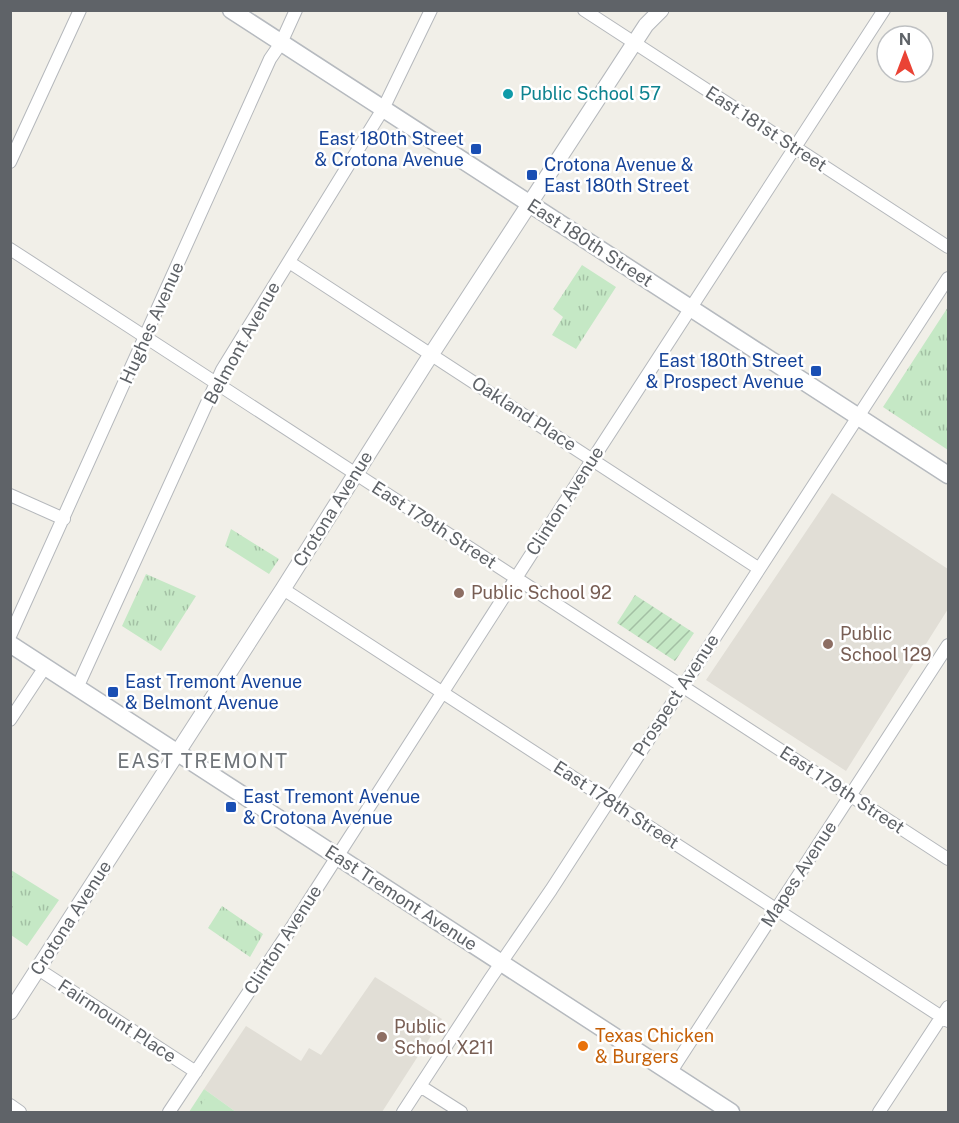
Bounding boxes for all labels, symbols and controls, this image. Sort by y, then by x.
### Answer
north arrow [875,24,935,84]
text: N [899,30,911,49]
street label: East 181st Street [702,82,831,176]
place label: Public School 57 [520,83,661,104]
marker: Public School 57 [501,87,515,101]
place label: East 180th Street & Crotona Avenue [314,128,464,170]
marker: East 180th Street & Crotona Avenue [469,142,483,156]
place label: Crotona Avenue & East 180th Street [544,154,694,196]
marker: Crotona Avenue & East 180th Street [525,168,539,182]
street label: East 180th Street [524,194,657,291]
street label: Hughes Avenue [115,259,188,387]
street label: Belmont Avenue [199,278,284,408]
place label: East 180th Street & Prospect Avenue [646,350,804,392]
marker: East 180th Street & Prospect Avenue [809,364,823,378]
street label: Oakland Place [468,372,581,455]
street label: Clinton Avenue [522,442,608,559]
street label: Crotona Avenue [289,447,377,570]
street label: East 179th Street [368,476,501,573]
place label: Public School 92 [471,582,612,603]
marker: Public School 92 [452,586,466,600]
place label: Public School 129 [840,623,932,665]
street label: Prospect Avenue [628,630,723,760]
marker: Public School 129 [821,637,835,651]
place label: East Tremont Avenue & Belmont Avenue [125,671,302,713]
marker: East Tremont Avenue & Belmont Avenue [106,685,120,699]
street label: East 179th Street [776,741,909,838]
district label: EAST TREMONT [117,749,289,773]
street label: East 178th Street [550,756,683,853]
place label: East Tremont Avenue & Crotona Avenue [243,786,420,828]
marker: East Tremont Avenue & Crotona Avenue [224,800,238,814]
street label: Mapes Avenue [757,817,841,931]
street label: East Tremont Avenue [321,840,481,955]
street label: Crotona Avenue [26,856,115,979]
street label: Clinton Avenue [240,881,326,998]
street label: Fairmount Place [54,975,180,1067]
place label: Public School X211 [394,1016,494,1058]
place label: Texas Chicken & Burgers [595,1025,714,1067]
marker: Public School X211 [375,1030,389,1044]
marker: Texas Chicken & Burgers [576,1039,590,1053]

